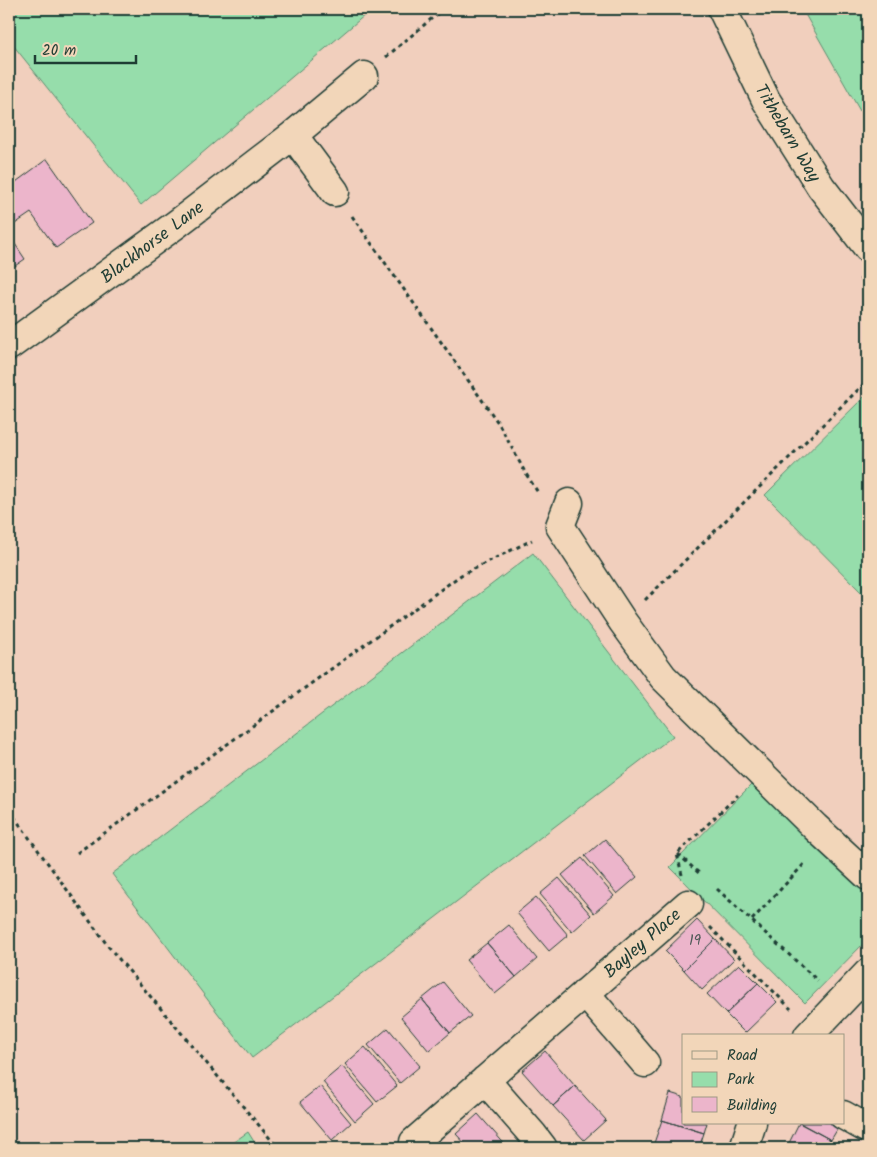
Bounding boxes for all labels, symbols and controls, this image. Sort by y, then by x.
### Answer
scale bar [35,32,136,64]
text: 20 m [42,39,76,63]
street label: Tithebarn Way [746,79,828,189]
street label: Blackhorse Lane [95,194,211,292]
street label: Bayley Place [598,902,688,986]
house number: 19 [689,929,702,953]
legend [682,1034,844,1124]
text: Road [727,1044,758,1068]
text: Park [727,1068,755,1092]
text: Building [727,1094,777,1118]

